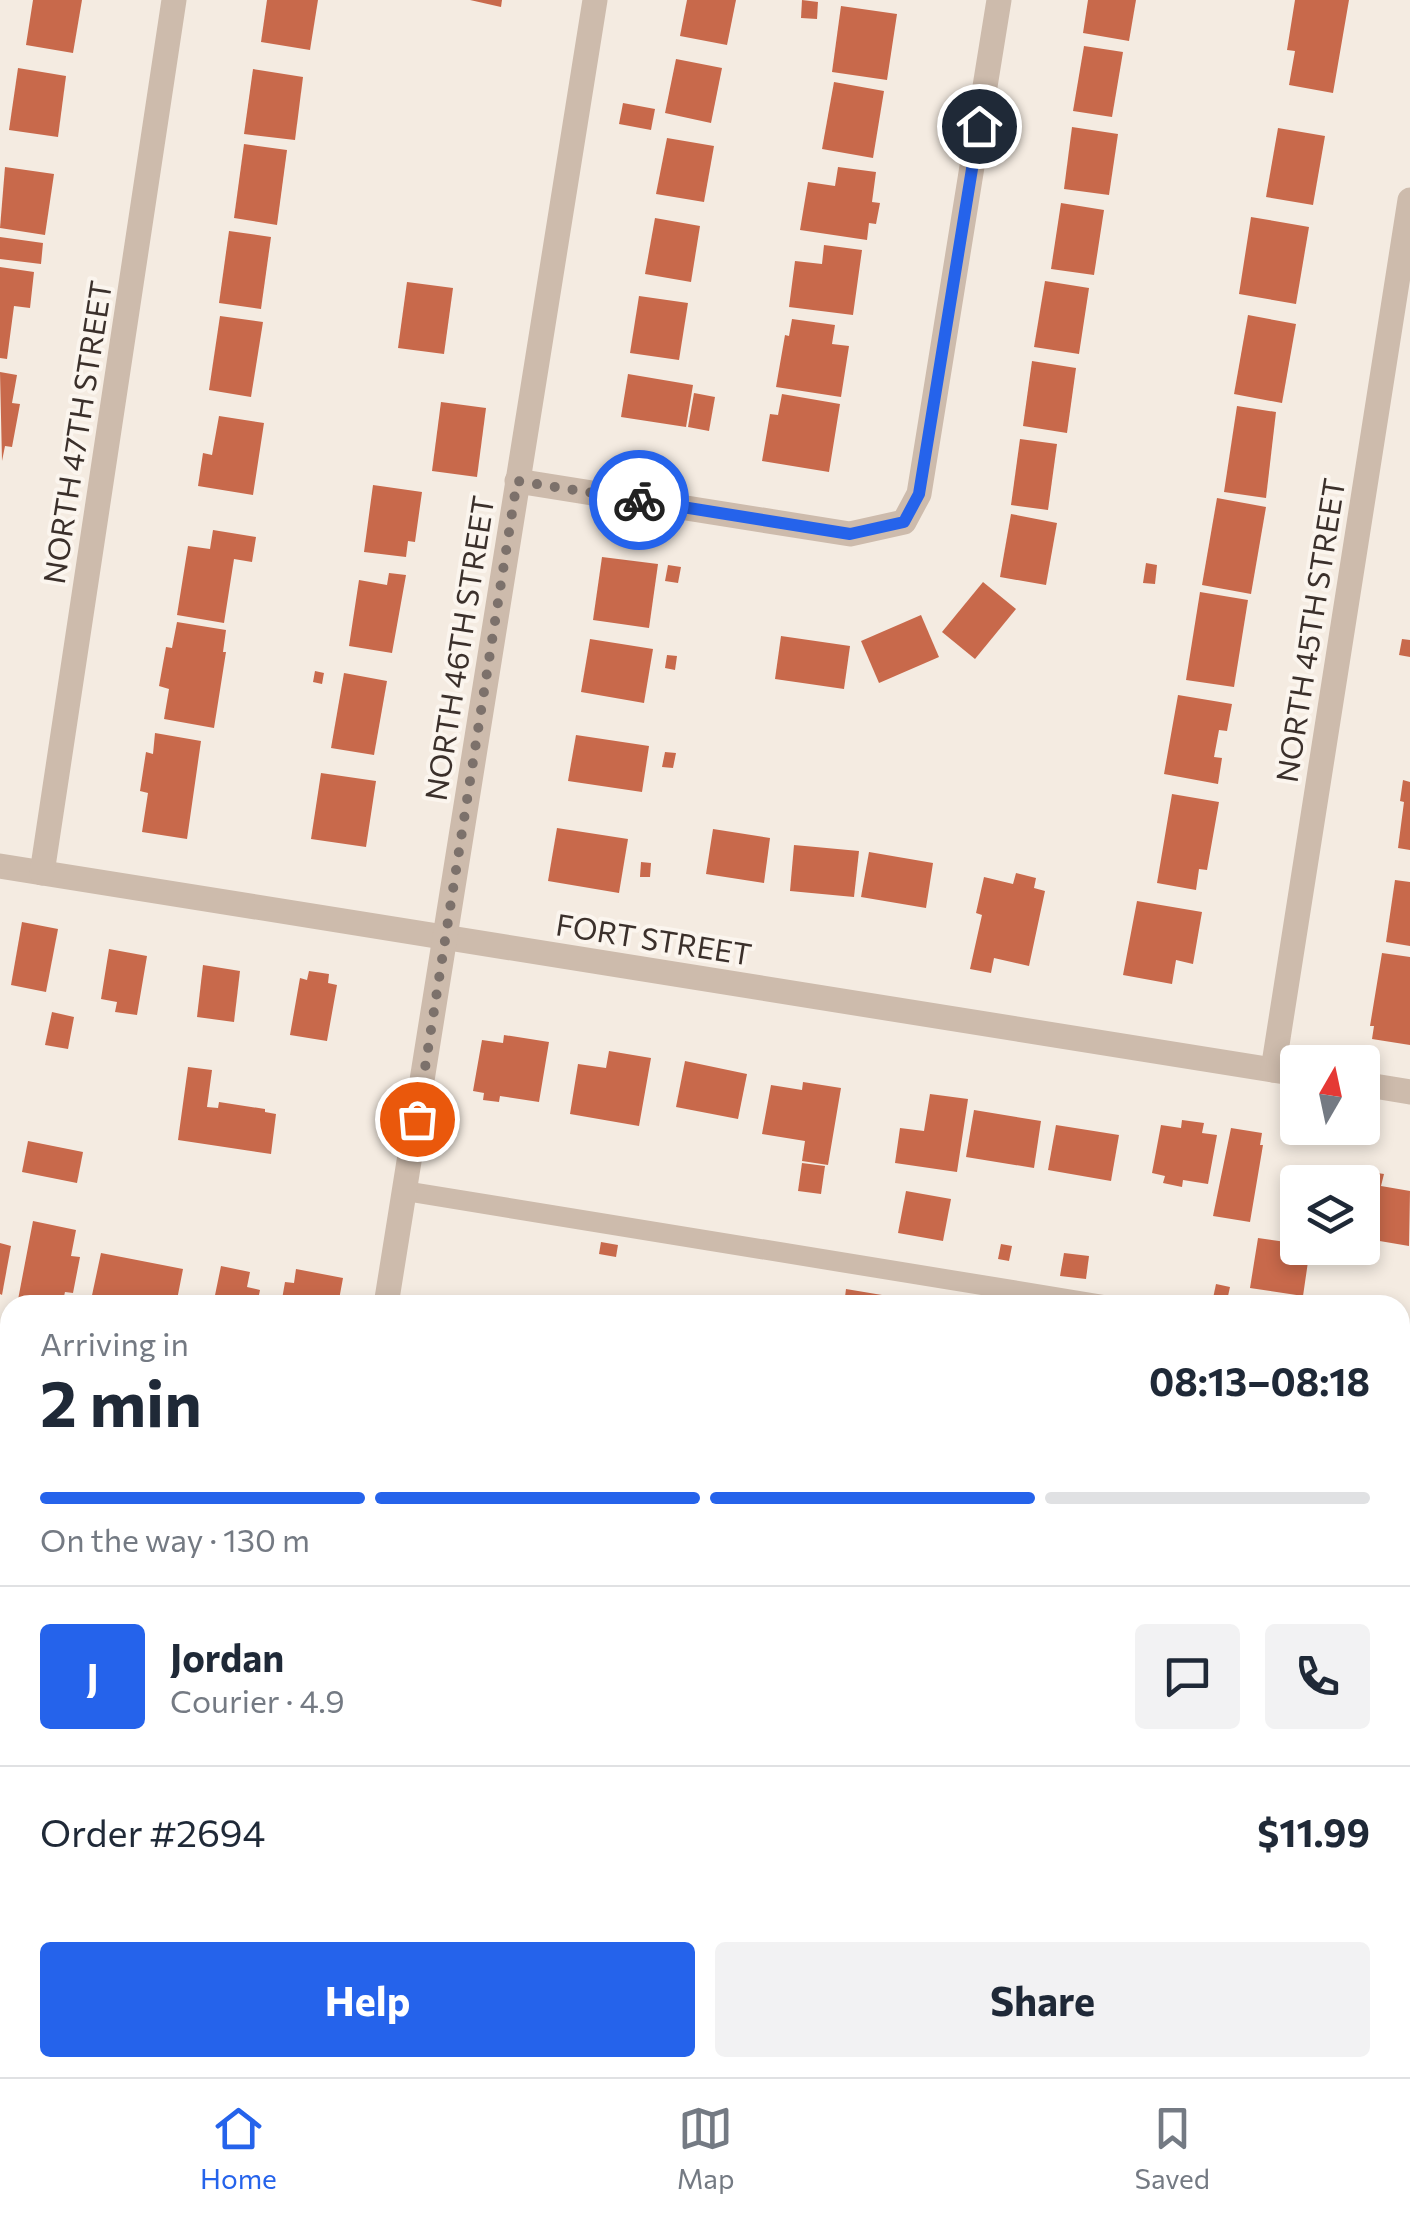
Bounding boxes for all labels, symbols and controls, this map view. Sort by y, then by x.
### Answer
pin [937,84,1022,169]
icon: home [952,99,1007,154]
street label: NORTH 47TH STREET [34,278,118,586]
courier [589,450,689,550]
icon: bike [612,473,667,528]
street label: NORTH 45TH STREET [1267,475,1351,785]
street label: NORTH 46TH STREET [416,493,500,803]
street label: FORT STREET [554,904,754,972]
north arrow [1280,1045,1380,1145]
map controls [1280,1045,1380,1265]
pin [375,1077,460,1162]
icon: bag [390,1092,445,1147]
button: layers [1280,1165,1380,1265]
text: Arriving in [40,1323,189,1363]
text: 08:13–08:18 [1149,1357,1370,1404]
text: 2 min [40,1361,202,1440]
text: On the way · 130 m [40,1519,310,1559]
button: chat [1135,1624,1240,1729]
button: phone [1265,1624,1370,1729]
text: Jordan [170,1633,284,1680]
text: J [86,1653,99,1700]
text: Courier · 4.9 [170,1680,345,1720]
text: Order #2694 [40,1808,265,1855]
text: $11.99 [1257,1808,1370,1855]
button: Help [40,1942,695,2057]
button: Share [715,1942,1370,2057]
tab: Home [200,2101,277,2195]
tab: Map [677,2101,735,2195]
tab: Saved [1134,2101,1210,2195]

